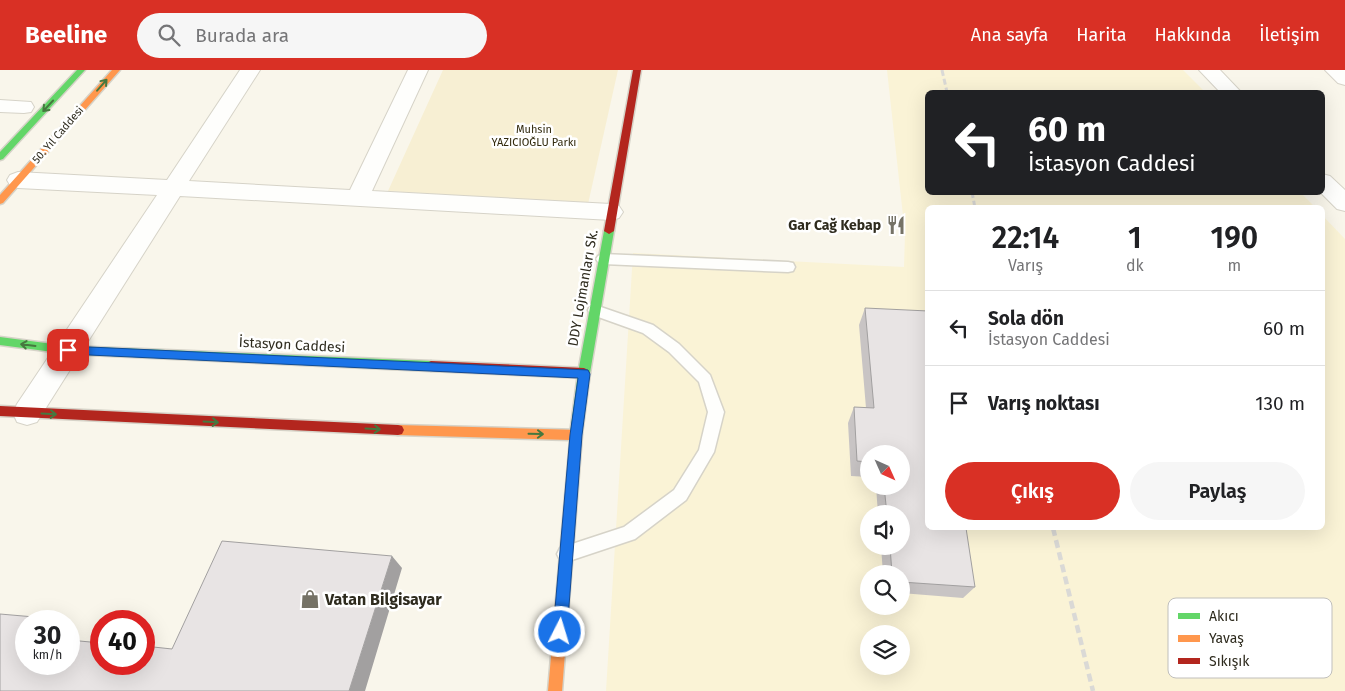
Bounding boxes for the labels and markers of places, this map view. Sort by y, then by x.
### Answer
restaurant icon: Gar Cağ Kebap [885,214,907,236]
place label: Gar Cağ Kebap [788,217,881,234]
pin [47,329,89,371]
shop icon: Vatan Bilgisayar [299,588,321,610]
place label: Vatan Bilgisayar [324,590,442,609]

